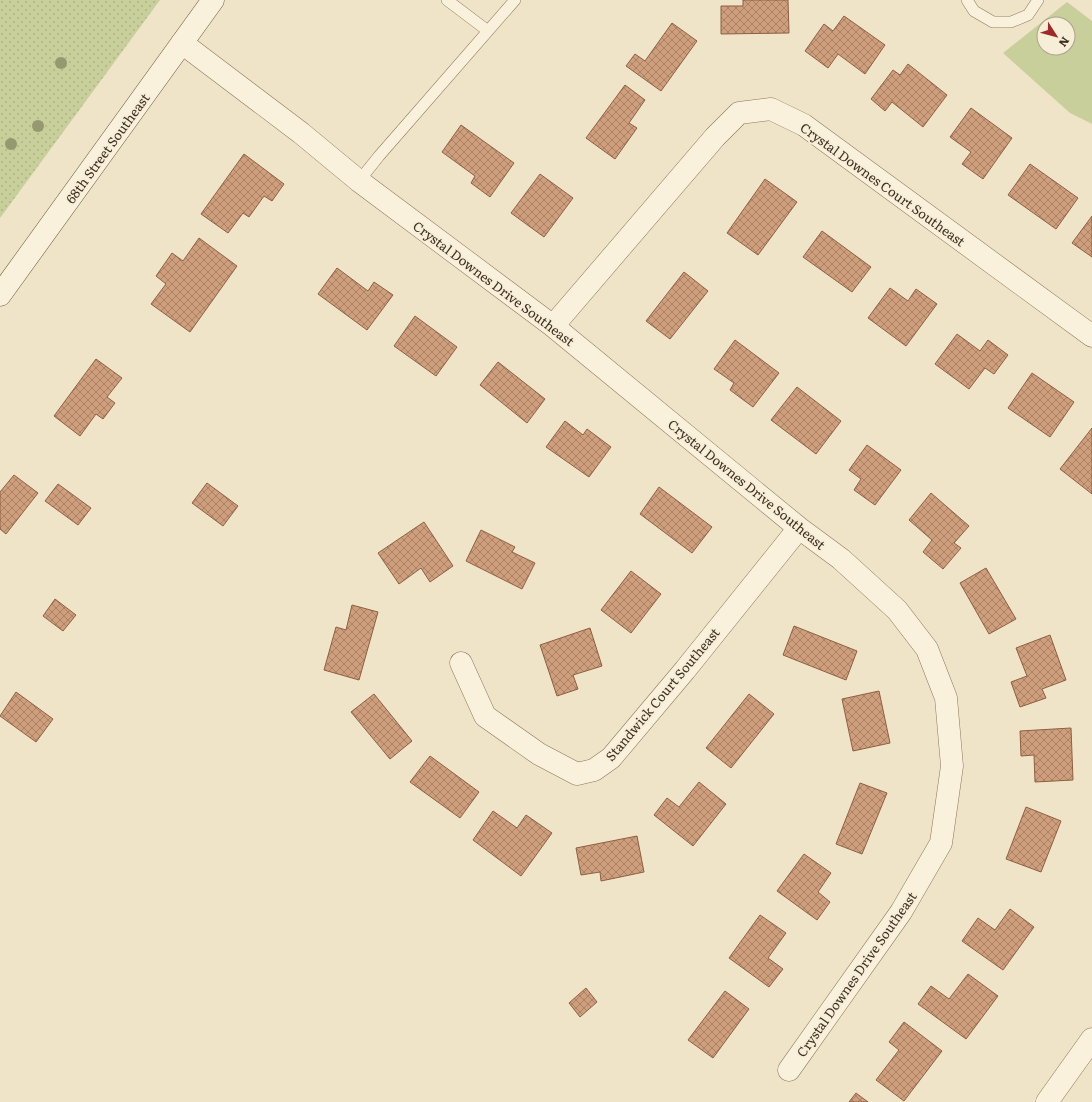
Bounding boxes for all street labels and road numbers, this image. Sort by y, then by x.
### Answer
street label: 68th Street Southeast [61,88,154,207]
street label: Crystal Downes Court Southeast [797,118,970,251]
street label: Crystal Downes Drive Southeast [409,216,579,351]
street label: Crystal Downes Drive Southeast [664,414,830,554]
street label: Standwick Court Southeast [600,623,724,765]
street label: Crystal Downes Drive Southeast [792,887,921,1060]

